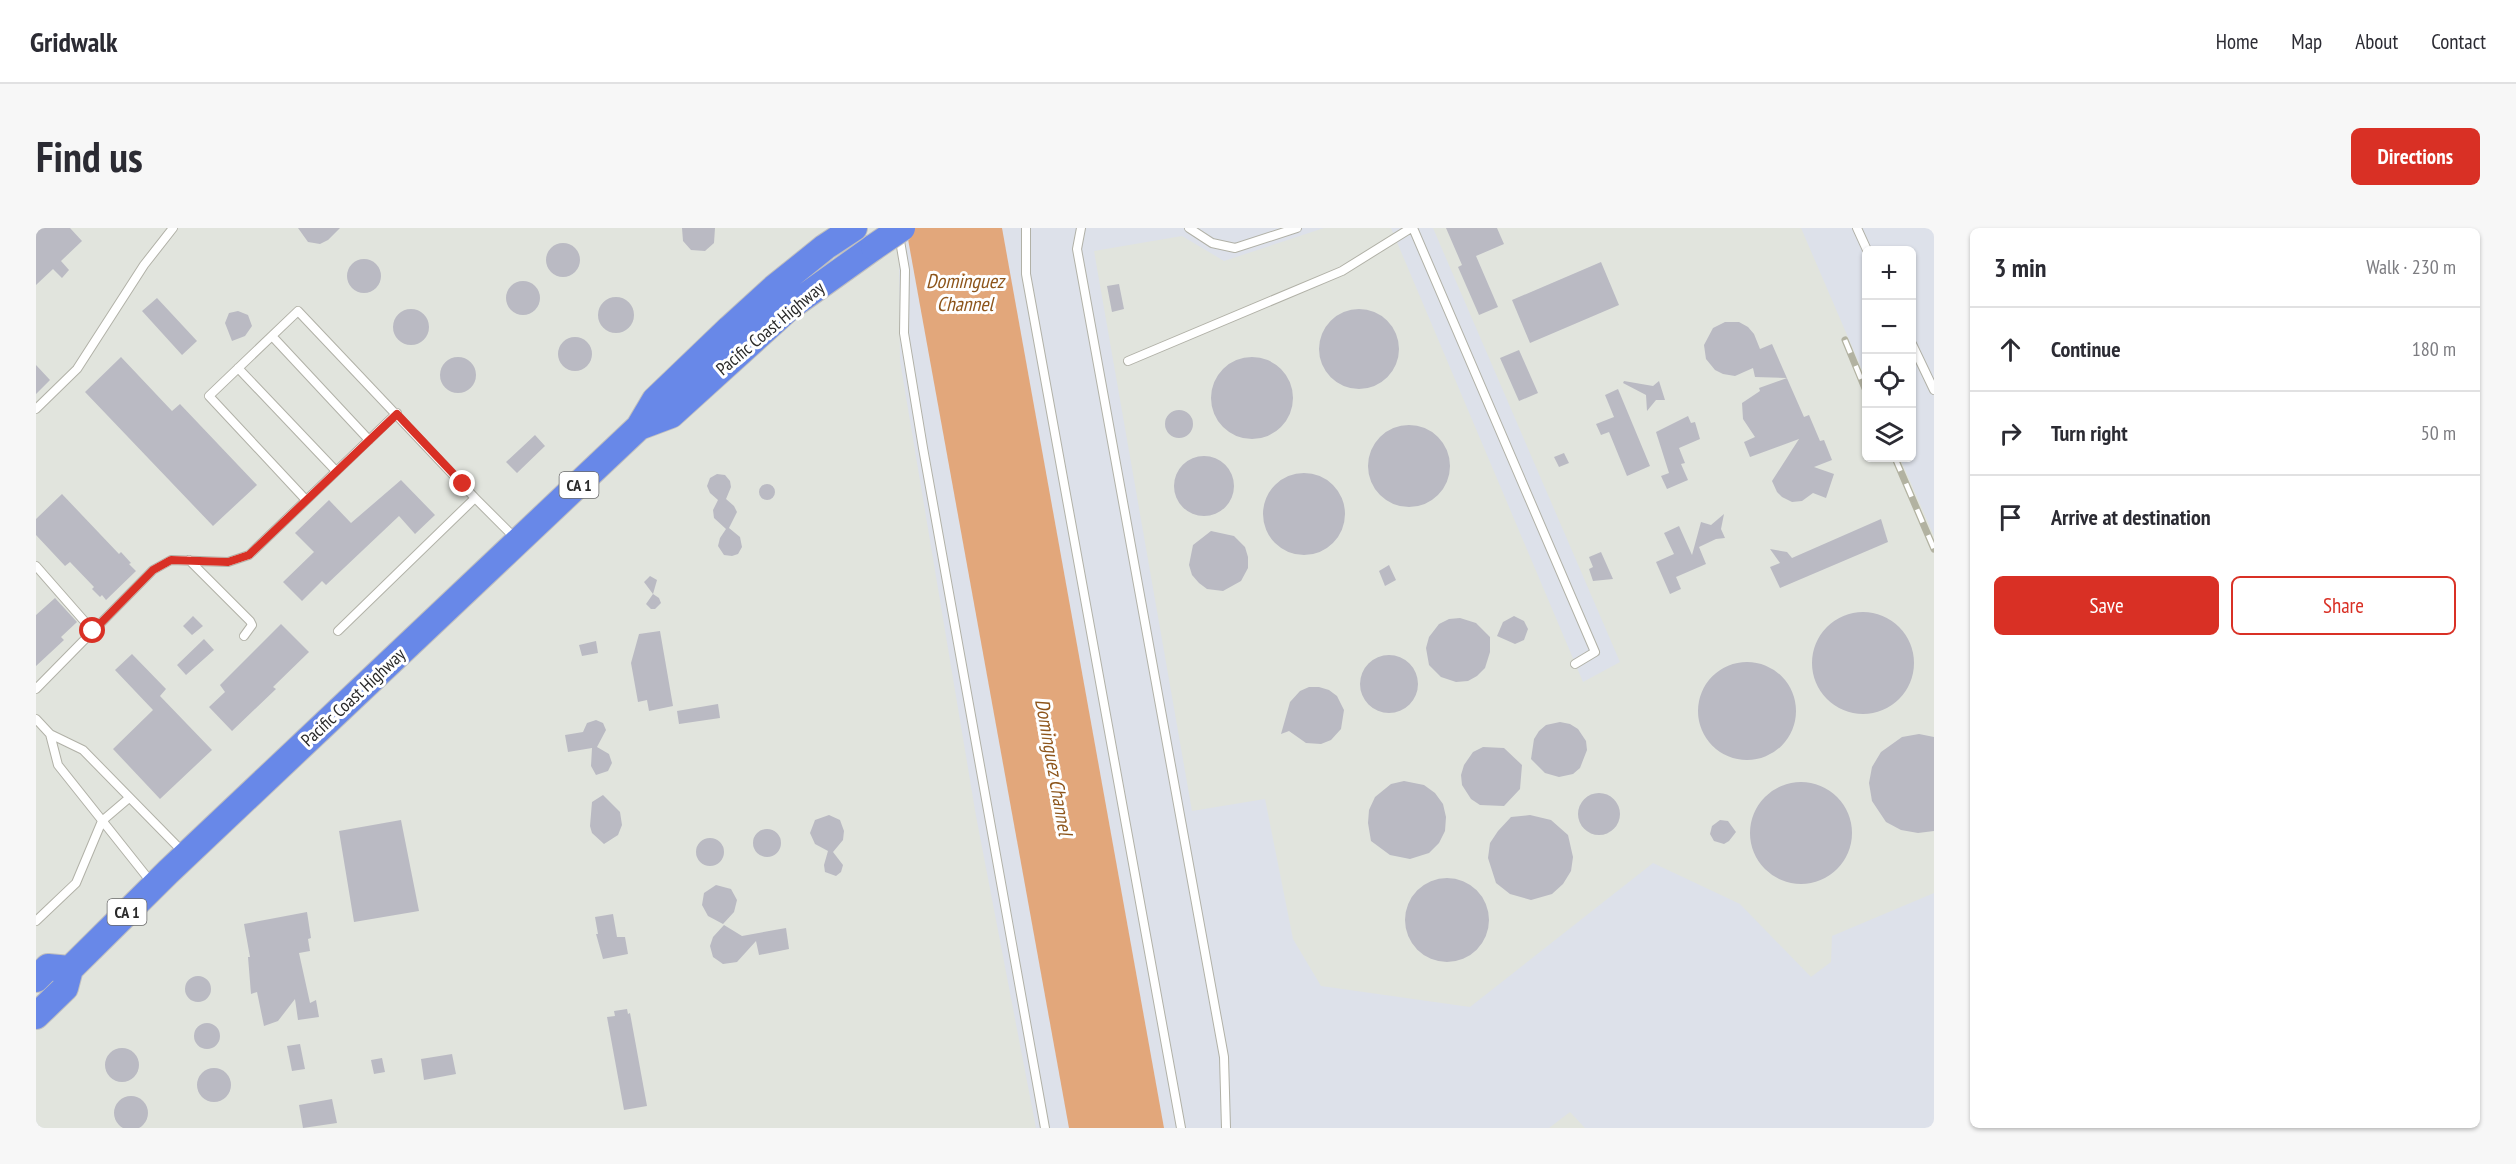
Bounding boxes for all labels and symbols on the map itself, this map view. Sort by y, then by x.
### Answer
water label: Dominguez Channel [926,268,1006,317]
street label: Pacific Coast Highway [711,276,829,380]
route end [449,470,475,496]
road number: CA 1 [560,472,598,498]
route start [79,617,105,643]
street label: Pacific Coast Highway [296,643,410,751]
water label: Dominguez Channel [1029,697,1079,840]
road number: CA 1 [108,899,146,925]

